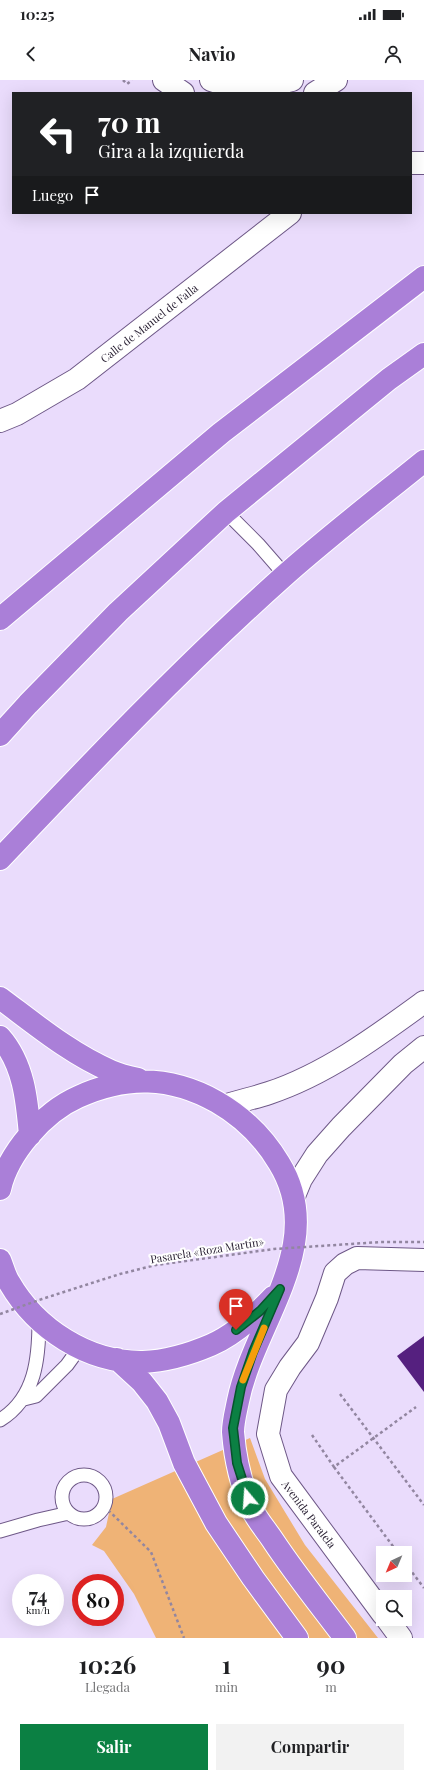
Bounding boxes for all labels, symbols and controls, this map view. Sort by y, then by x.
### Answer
text: 10:25 [20,4,55,24]
text: Navio [189,42,235,66]
icon: back [20,43,42,65]
icon: person [382,43,404,65]
text: 70 m [98,103,161,140]
icon: left [32,108,84,160]
text: Gira a la izquierda [98,139,244,163]
icon: arrive [81,184,103,206]
text: Luego [32,185,73,205]
street label: Calle de Manuel de Falla [97,280,201,366]
street label: Pasarela «Roza Martín» [149,1234,265,1266]
pin [219,1289,253,1330]
icon: arrive [225,1295,247,1317]
street label: Avenida Paralela [278,1476,340,1551]
position arrow [227,1477,269,1519]
north arrow [376,1546,412,1582]
map controls [376,1546,412,1626]
speed limit sign: 80 [72,1574,124,1626]
text: 74 [29,1581,47,1608]
button: search [376,1590,412,1626]
text: km/h [26,1603,50,1617]
text: 10:26 [79,1648,136,1680]
text: 1 [222,1648,231,1680]
text: 90 [317,1648,345,1680]
text: Llegada [85,1678,130,1695]
text: min [215,1678,238,1695]
text: m [325,1678,337,1695]
button: Salir [20,1724,208,1770]
button: Compartir [216,1724,404,1770]

